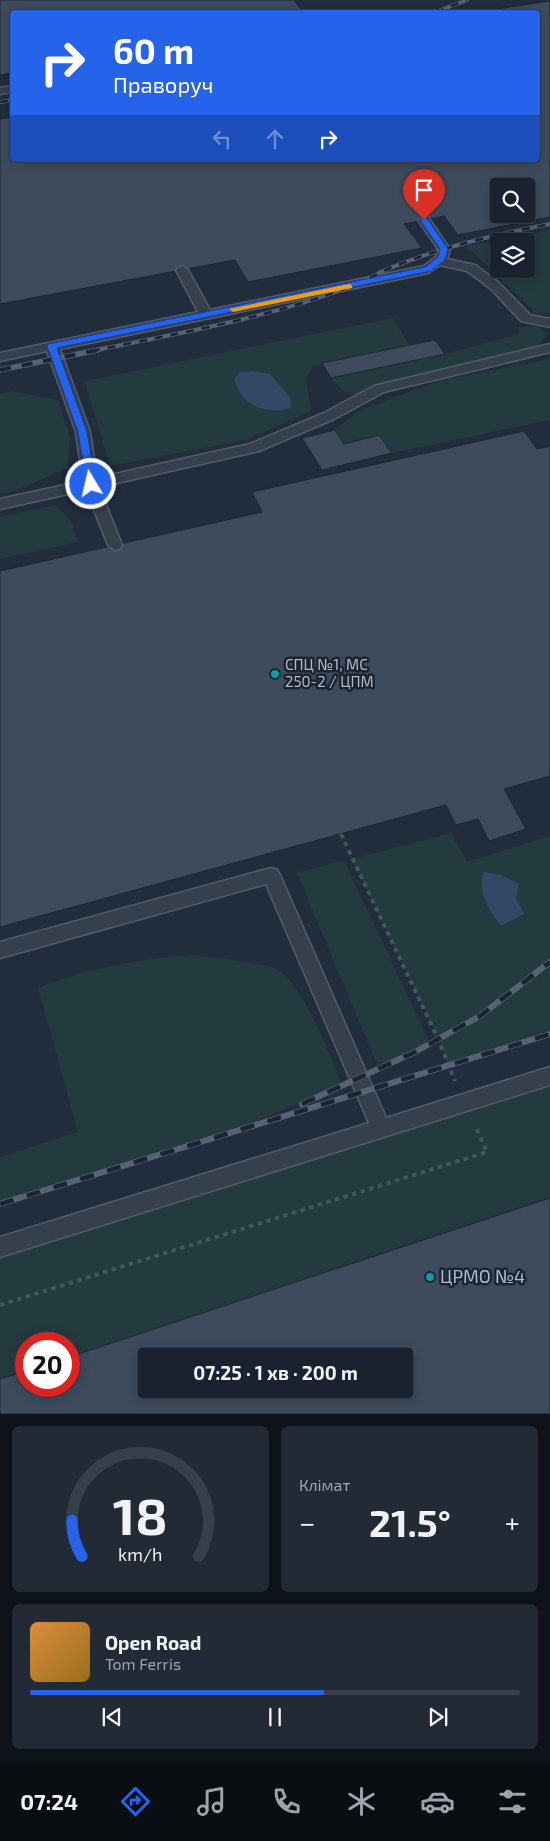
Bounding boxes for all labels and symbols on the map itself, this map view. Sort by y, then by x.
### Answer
pin [403,169,445,220]
position arrow [64,457,116,509]
place label: СПЦ №1, МС 250-2 / ЦПМ [285,655,374,690]
marker: СПЦ №1, МС 250-2 / ЦПМ [269,668,281,680]
place label: ЦРМО №4 [440,1265,525,1287]
marker: ЦРМО №4 [424,1271,436,1283]
speed limit sign: 20 [15,1332,80,1397]

